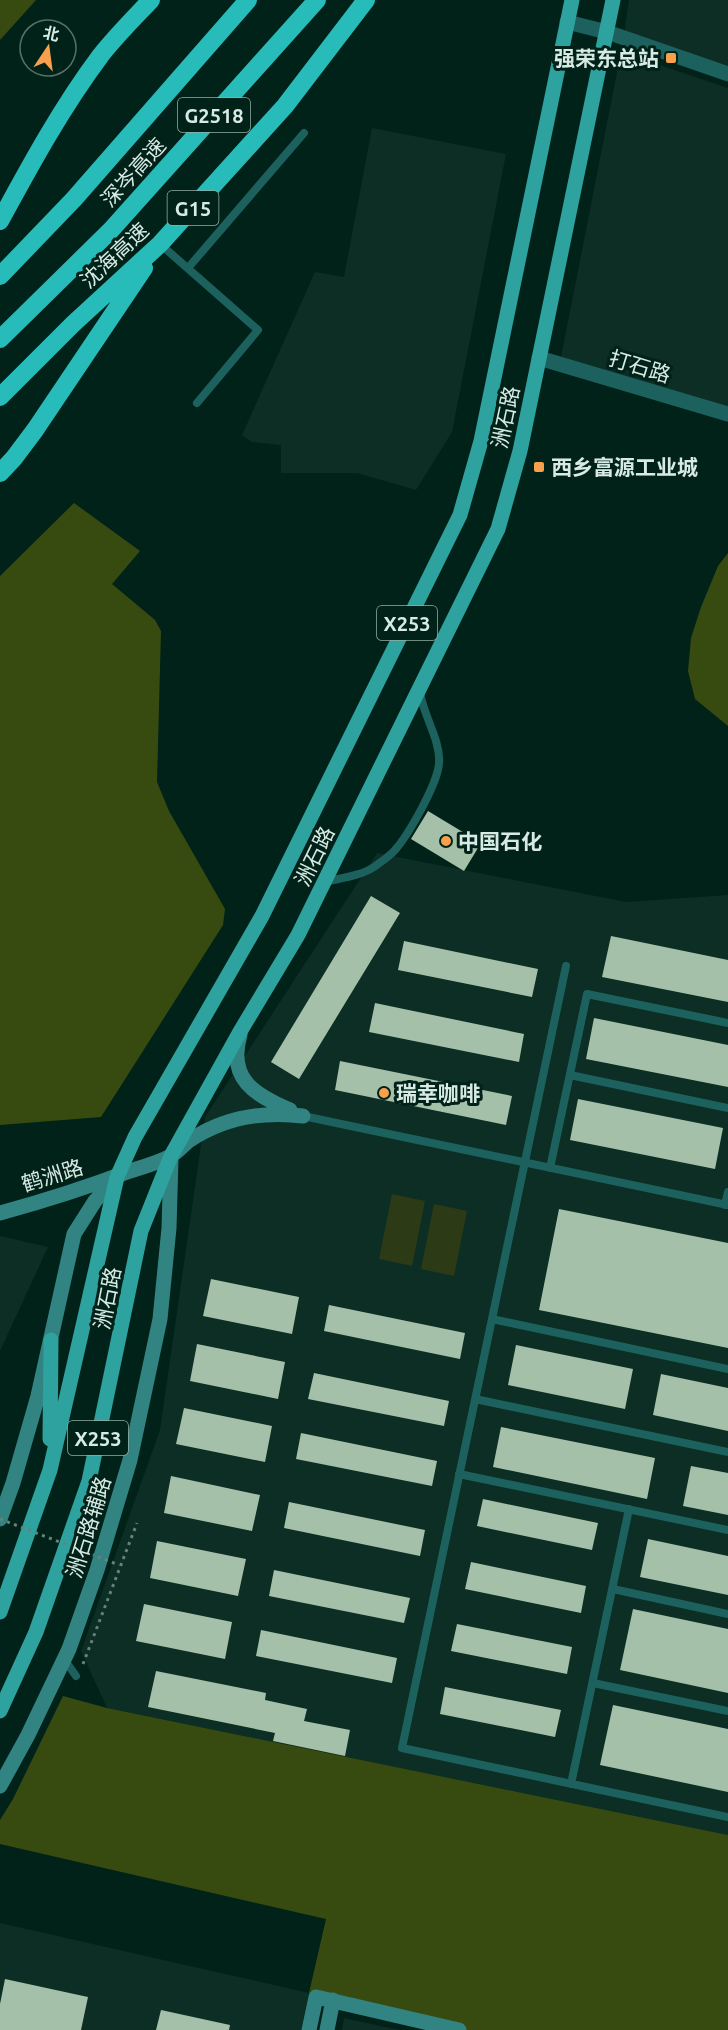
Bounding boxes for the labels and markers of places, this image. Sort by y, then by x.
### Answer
place label: 强荣东总站 [554,46,659,70]
marker: 强荣东总站 [664,51,678,65]
place label: 西乡富源工业城 [551,455,698,479]
marker: 西乡富源工业城 [532,460,546,474]
place label: 中国石化 [458,829,542,853]
marker: 中国石化 [439,834,453,848]
place label: 瑞幸咖啡 [396,1081,480,1105]
marker: 瑞幸咖啡 [377,1086,391,1100]

